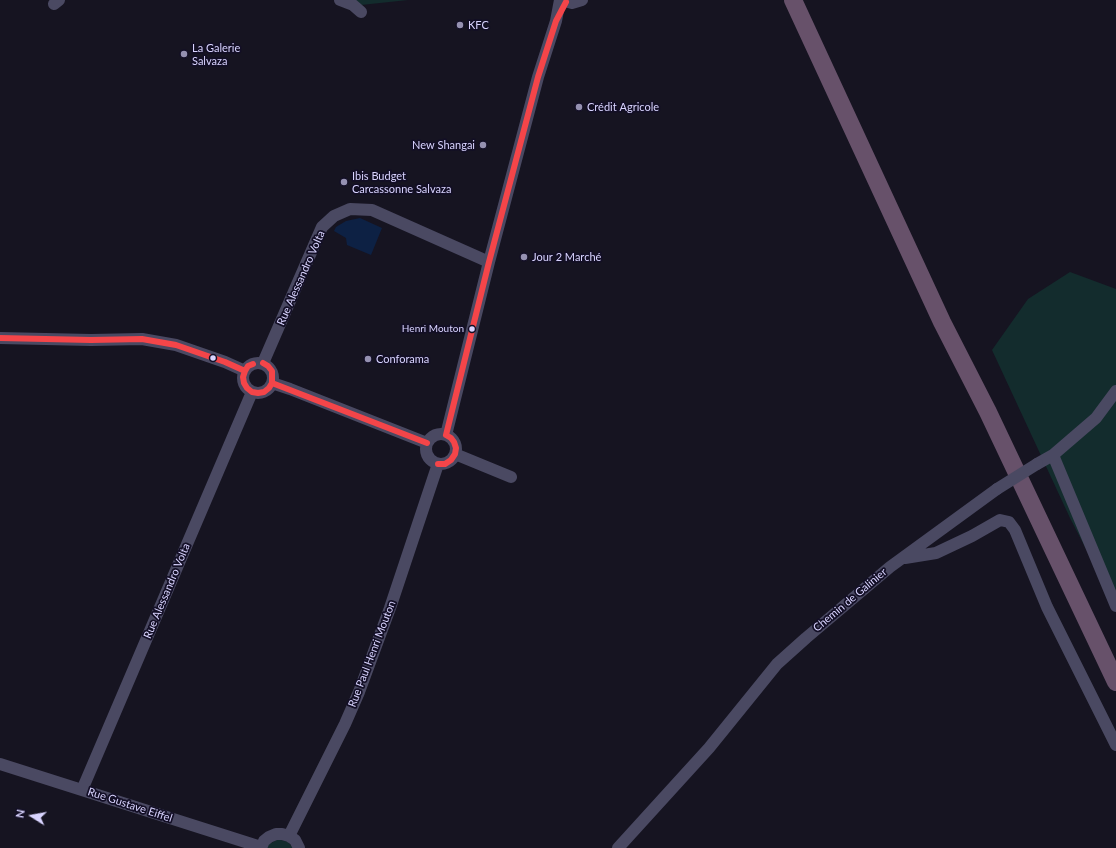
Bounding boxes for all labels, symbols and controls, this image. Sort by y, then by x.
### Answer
place label: KFC [468,18,489,32]
marker: KFC [455,20,465,30]
place label: La Galerie Salvaza [192,41,240,67]
marker: La Galerie Salvaza [179,49,189,59]
place label: Crédit Agricole [587,100,659,114]
marker: Crédit Agricole [574,102,584,112]
place label: New Shangai [412,138,475,152]
marker: New Shangai [478,140,488,150]
place label: Ibis Budget Carcassonne Salvaza [352,169,451,195]
marker: Ibis Budget Carcassonne Salvaza [339,177,349,187]
street label: Rue Alessandro Volta [274,229,328,327]
place label: Jour 2 Marché [532,250,601,264]
marker: Jour 2 Marché [519,252,529,262]
place label: Henri Mouton [402,323,464,335]
marker: Henri Mouton [467,324,477,334]
place label: Conforama [376,352,429,366]
unlabelled marker [208,353,218,363]
marker: Conforama [363,354,373,364]
street label: Rue Alessandro Volta [141,541,193,641]
street label: Chemin de Galinier [811,565,889,635]
street label: Rue Paul Henri Mouton [346,599,398,709]
street label: Rue Gustave Eiffel [86,785,174,825]
north arrow [12,796,52,836]
text: N [13,808,27,819]

